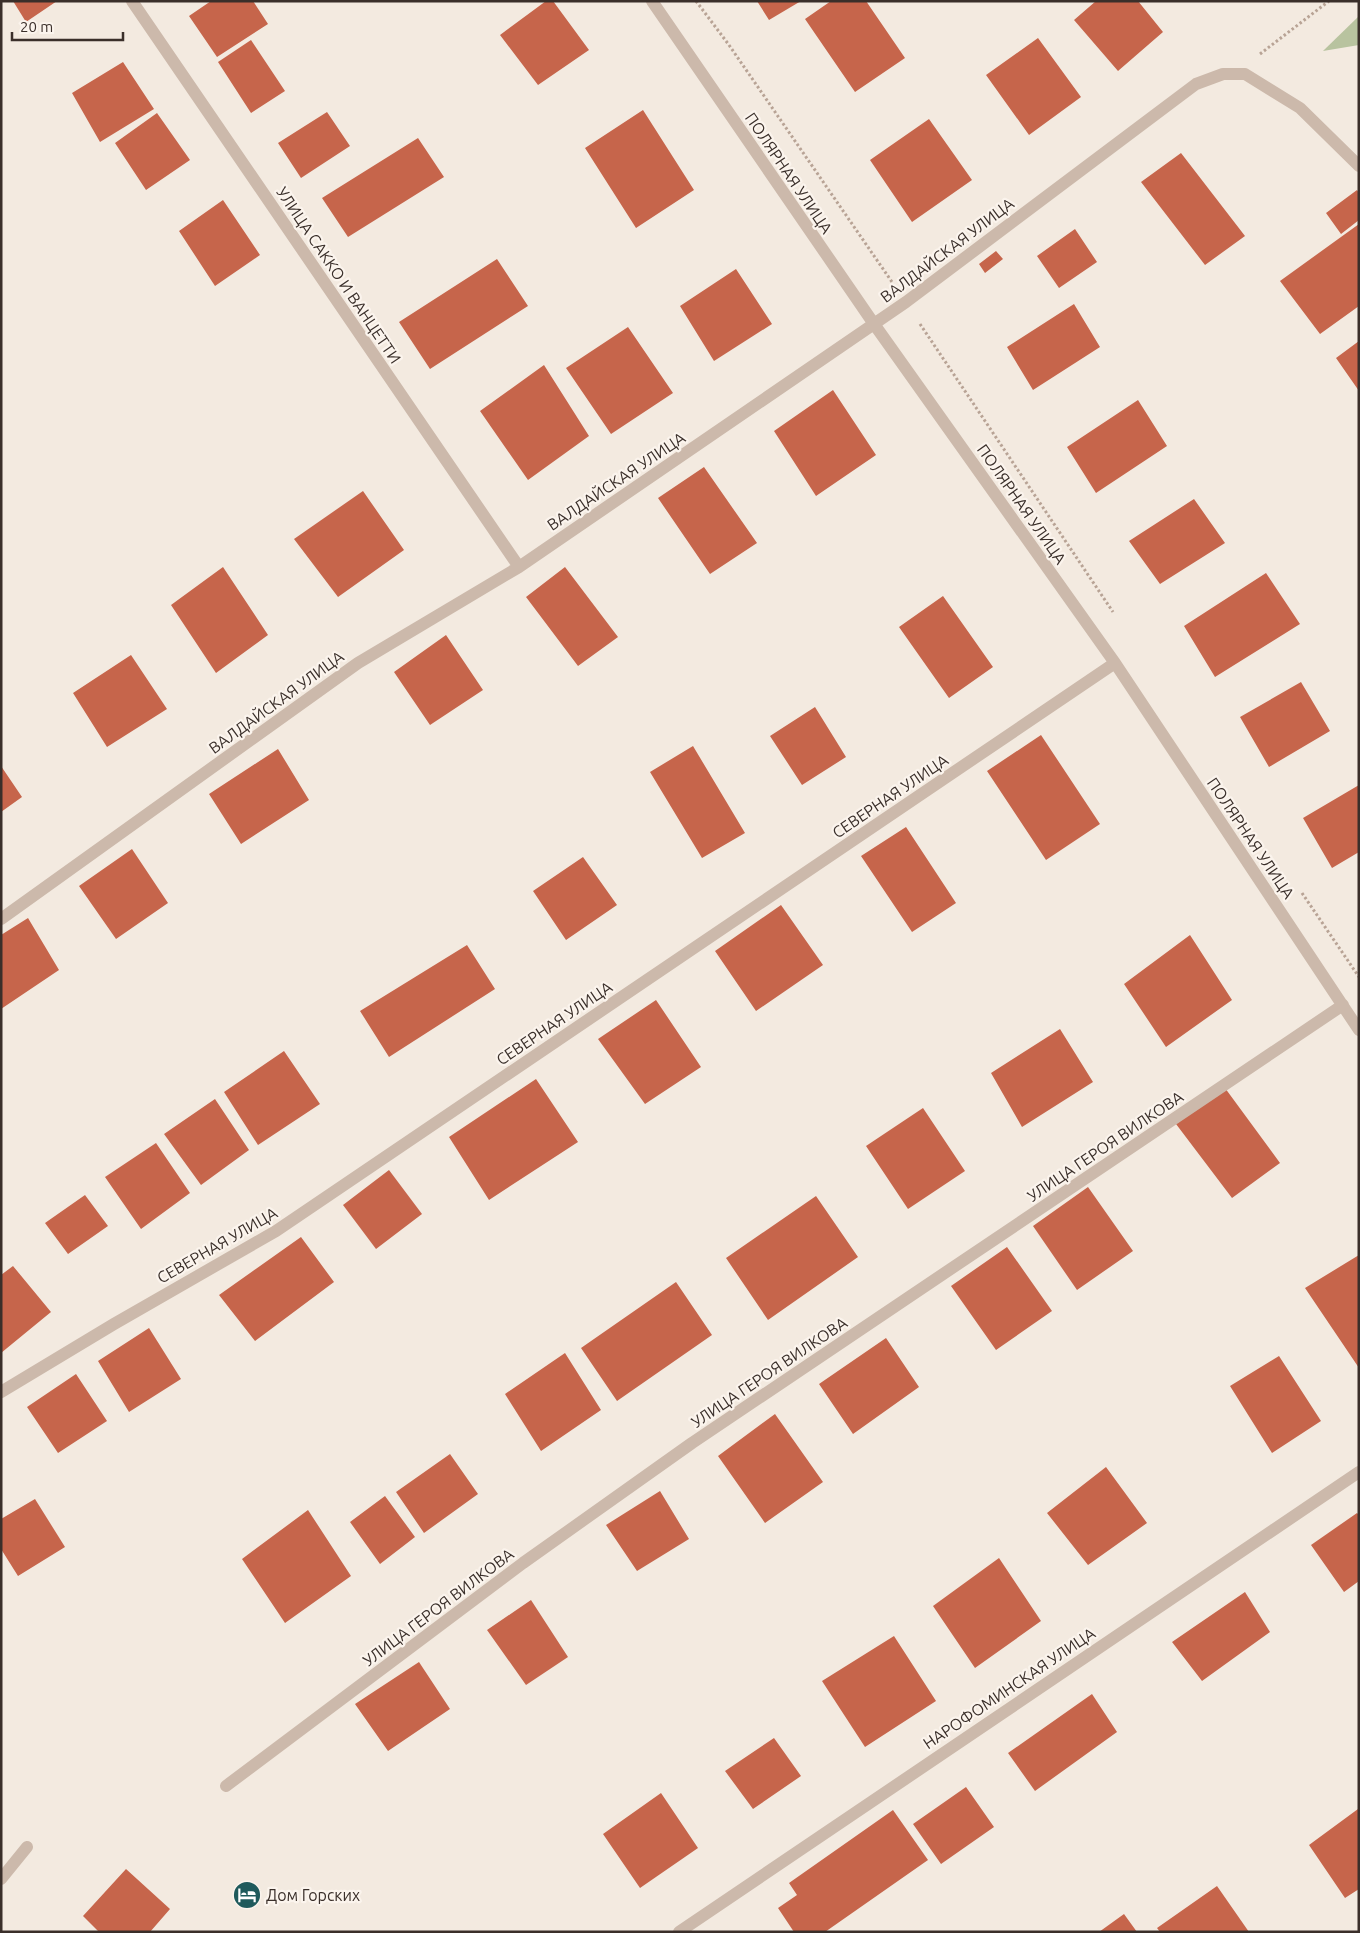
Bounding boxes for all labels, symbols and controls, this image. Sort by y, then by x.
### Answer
scale bar [12,10,124,42]
text: 20 m [20,18,53,35]
street label: ПОЛЯРНАЯ УЛИЦА [742,109,837,237]
street label: УЛИЦА САККО И ВАНЦЕТТИ [273,183,405,367]
street label: ВАЛДАЙСКАЯ УЛИЦА [876,193,1018,306]
street label: ВАЛДАЙСКАЯ УЛИЦА [543,427,689,534]
street label: ПОЛЯРНАЯ УЛИЦА [974,441,1070,568]
street label: ВАЛДАЙСКАЯ УЛИЦА [204,646,347,757]
street label: СЕВЕРНАЯ УЛИЦА [829,750,952,841]
street label: ПОЛЯРНАЯ УЛИЦА [1204,774,1299,902]
street label: СЕВЕРНАЯ УЛИЦА [493,977,616,1068]
street label: УЛИЦА ГЕРОЯ ВИЛКОВА [1024,1087,1187,1205]
street label: СЕВЕРНАЯ УЛИЦА [154,1203,281,1287]
street label: УЛИЦА ГЕРОЯ ВИЛКОВА [688,1313,851,1431]
street label: УЛИЦА ГЕРОЯ ВИЛКОВА [359,1544,517,1670]
street label: НАРОФОМИНСКАЯ УЛИЦА [920,1623,1099,1752]
hotel icon: Дом Горских [232,1880,262,1910]
place label: Дом Горских [266,1886,360,1904]

